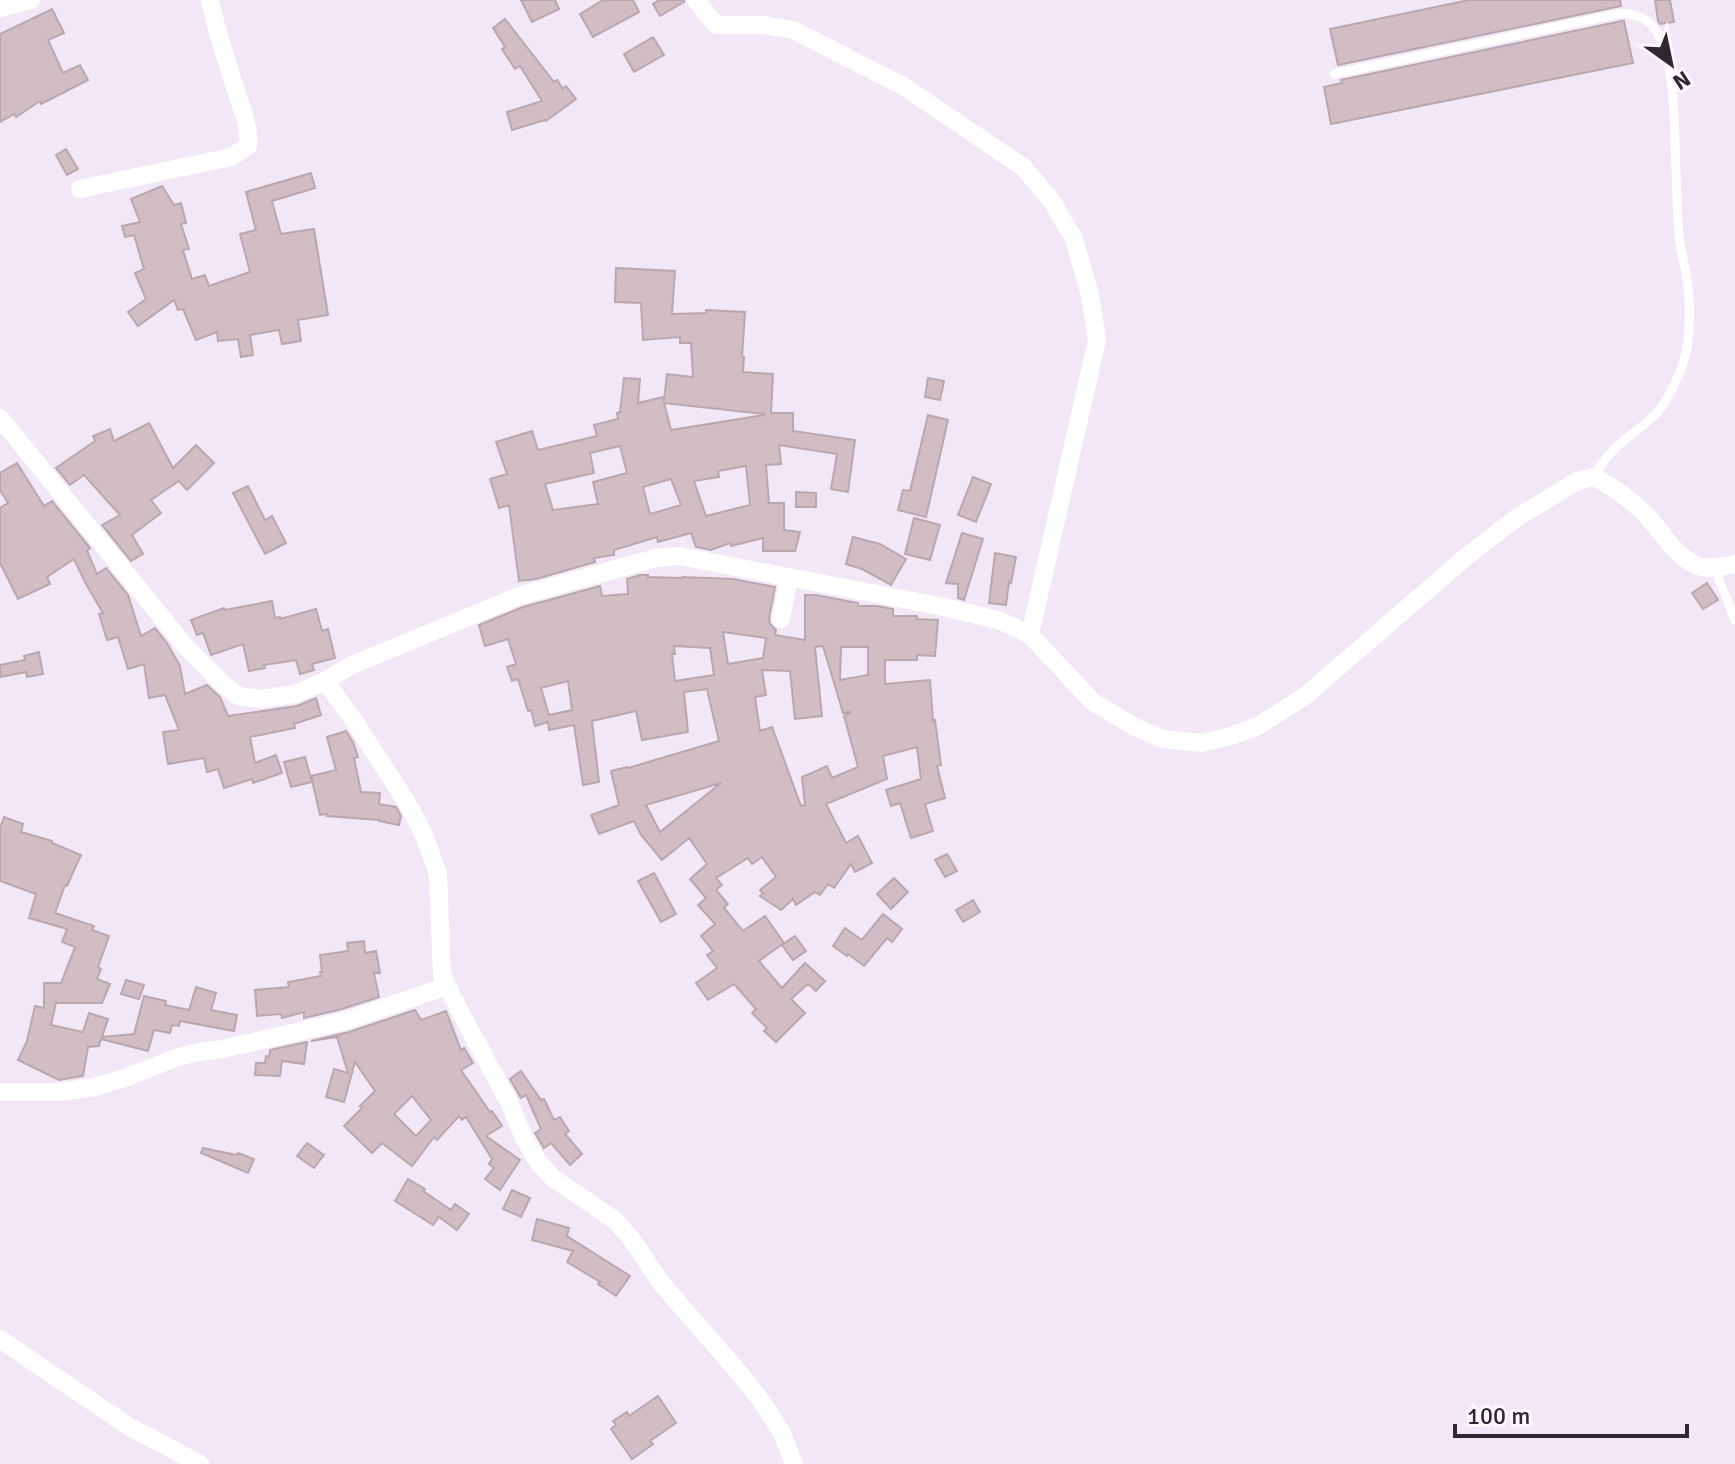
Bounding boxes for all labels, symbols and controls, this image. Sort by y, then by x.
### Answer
north arrow [1631,24,1711,104]
text: N [1668,65,1695,96]
scale bar [1455,1388,1687,1438]
text: 100 m [1467,1401,1530,1431]

